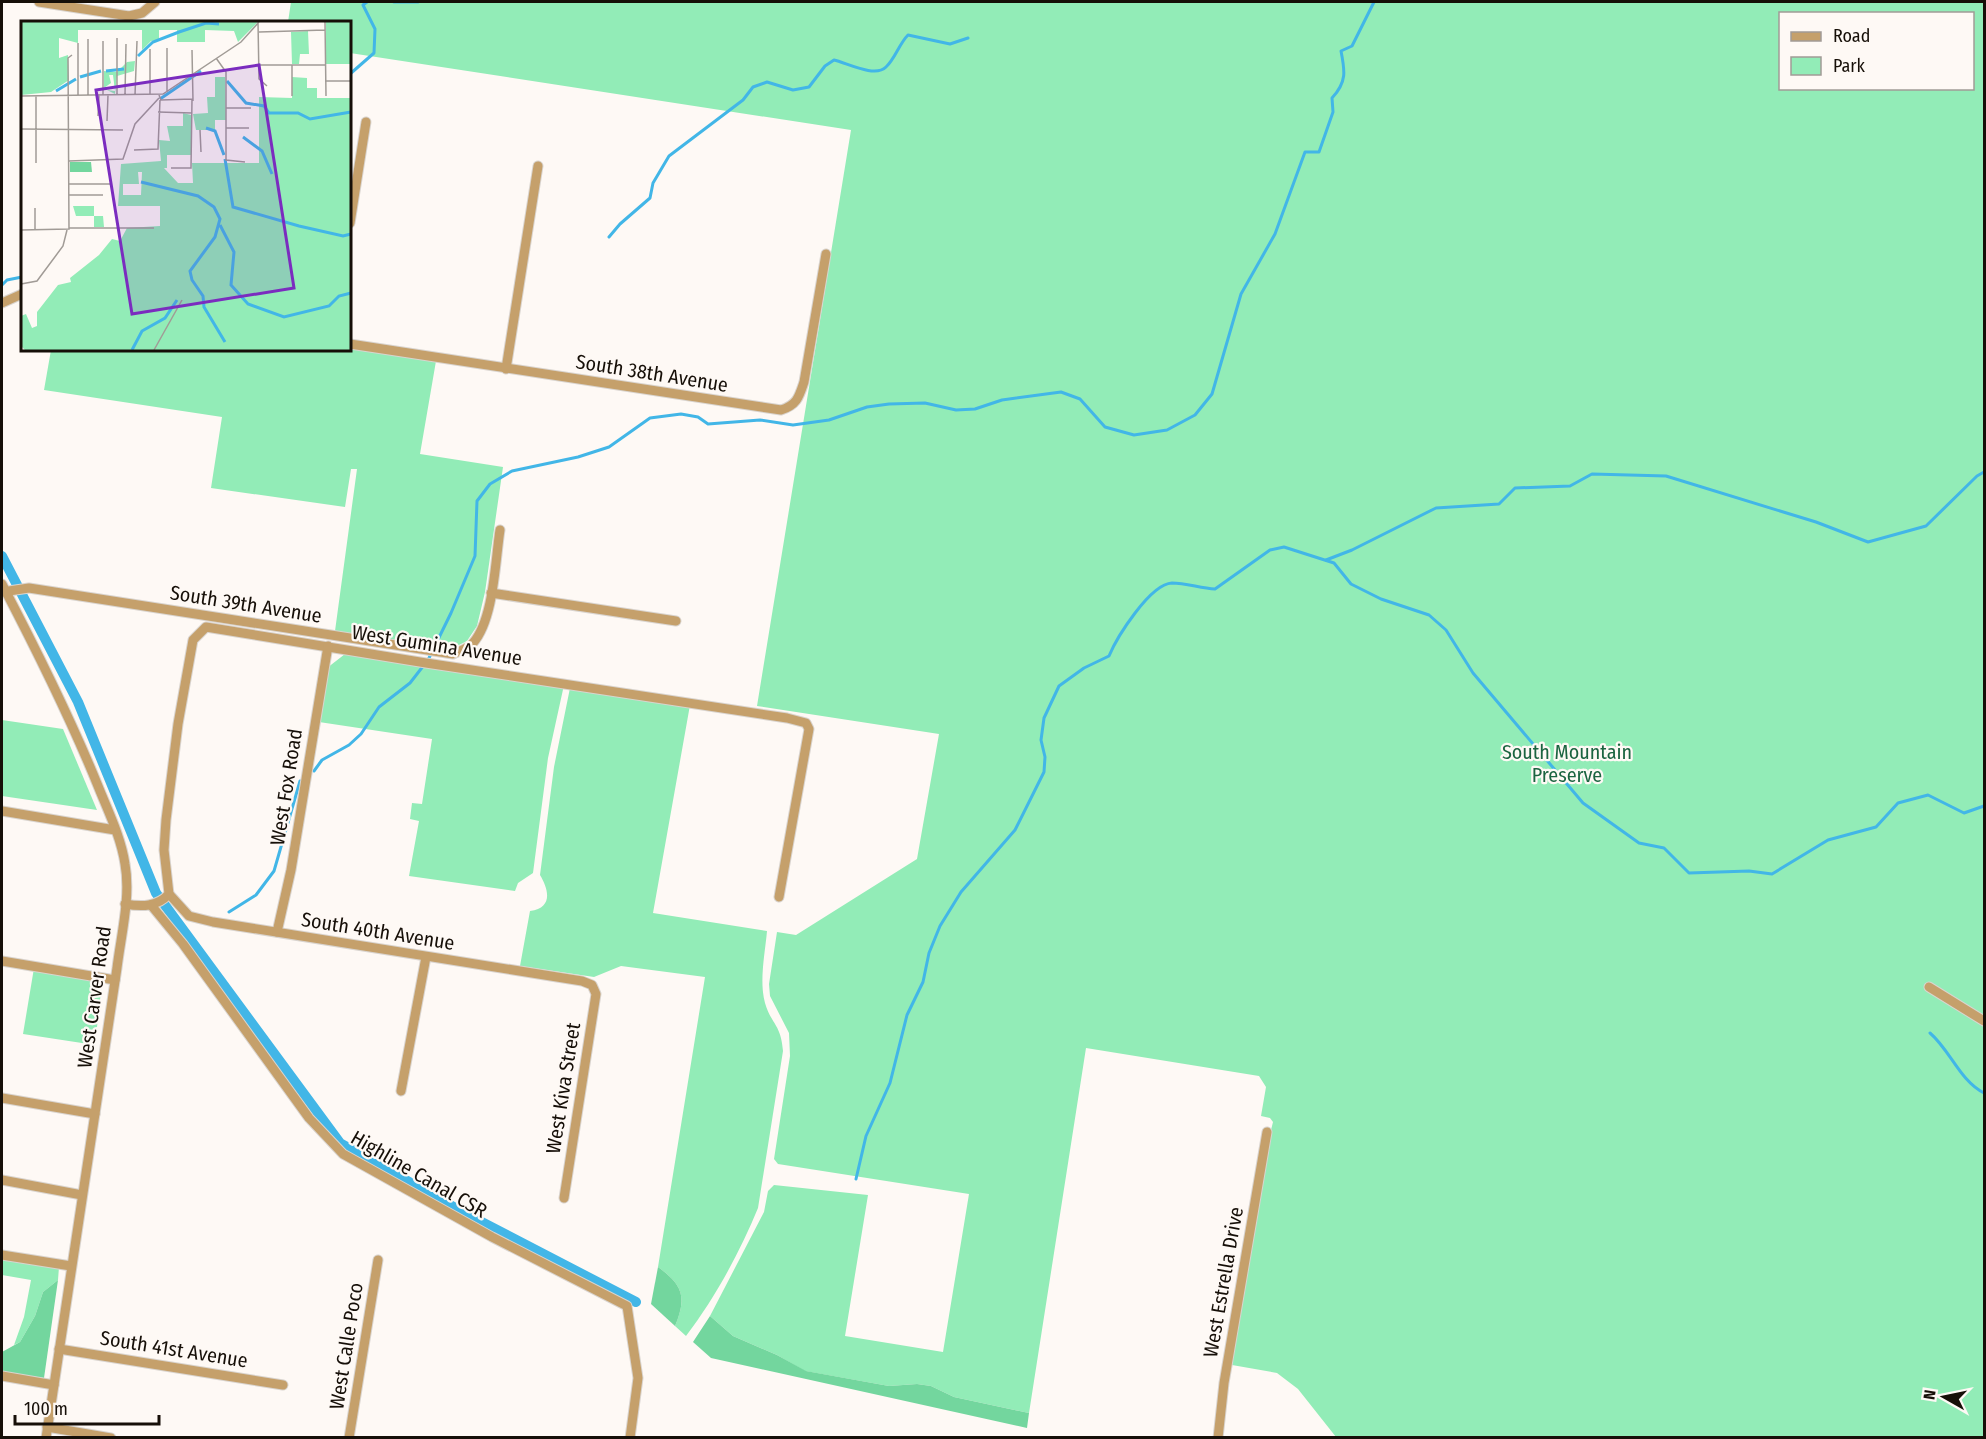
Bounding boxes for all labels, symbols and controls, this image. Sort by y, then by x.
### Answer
legend [1779,12,1974,90]
inset map [21,21,351,351]
text: Road [1833,25,1870,47]
text: Park [1833,55,1866,77]
street label: South 38th Avenue [574,349,730,397]
street label: South 39th Avenue [169,580,323,628]
street label: West Gumina Avenue [350,620,524,670]
street label: West Fox Road [265,727,307,847]
park label: South Mountain Preserve [1502,740,1632,787]
street label: South 40th Avenue [300,907,456,955]
street label: West Carver Road [72,925,116,1069]
street label: West Kiva Street [541,1020,585,1155]
street label: Highline Canal CSR [347,1125,491,1223]
street label: West Estrella Drive [1198,1205,1248,1359]
street label: West Calle Poco [324,1281,368,1411]
street label: South 41st Avenue [99,1325,249,1373]
north arrow [1914,1367,1974,1427]
scale bar [15,1388,159,1426]
text: N [1920,1389,1940,1401]
text: 100 m [24,1398,68,1420]

